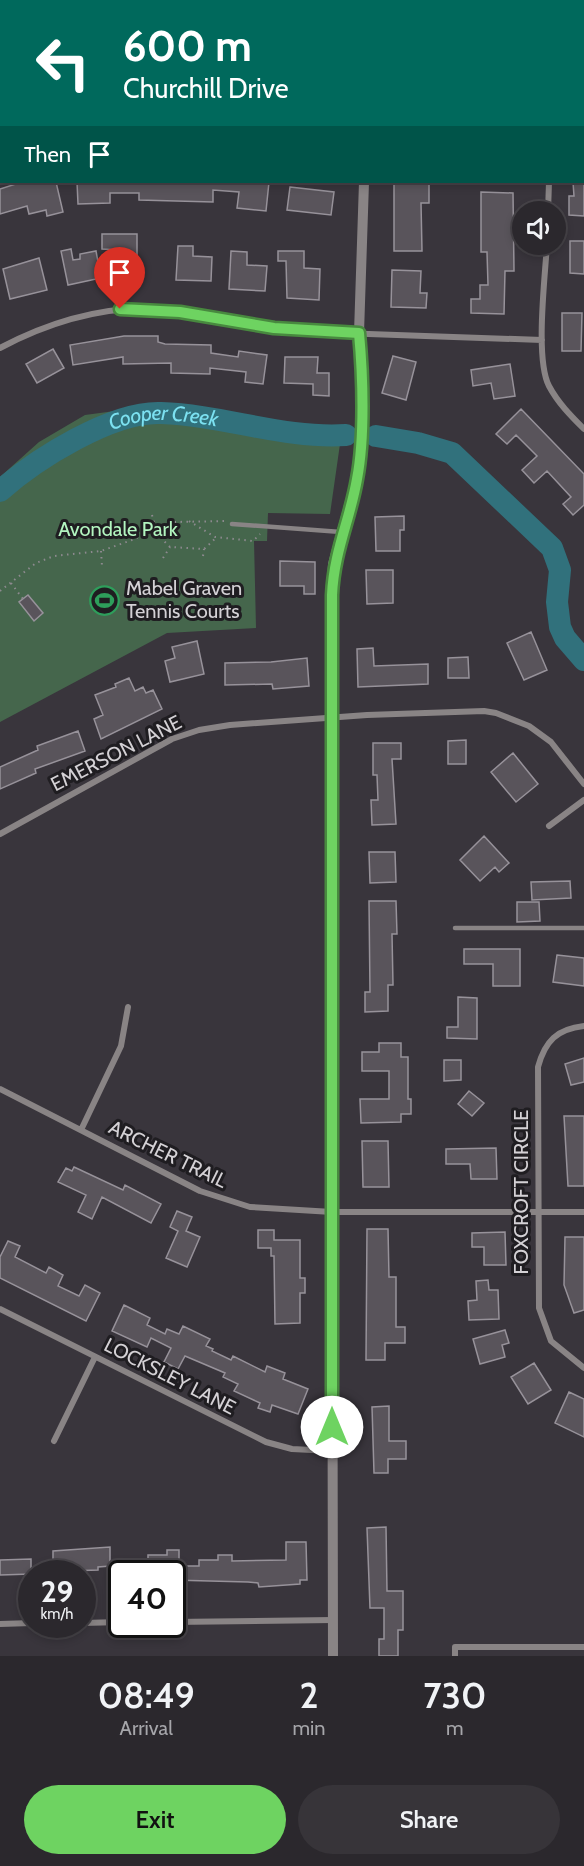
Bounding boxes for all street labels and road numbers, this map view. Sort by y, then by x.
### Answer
street label: EMERSON LANE [47,710,185,796]
street label: FOXCROFT CIRCLE [509,1110,533,1274]
street label: ARCHER TRAIL [105,1115,231,1193]
street label: LOCKSLEY LANE [100,1332,240,1420]

